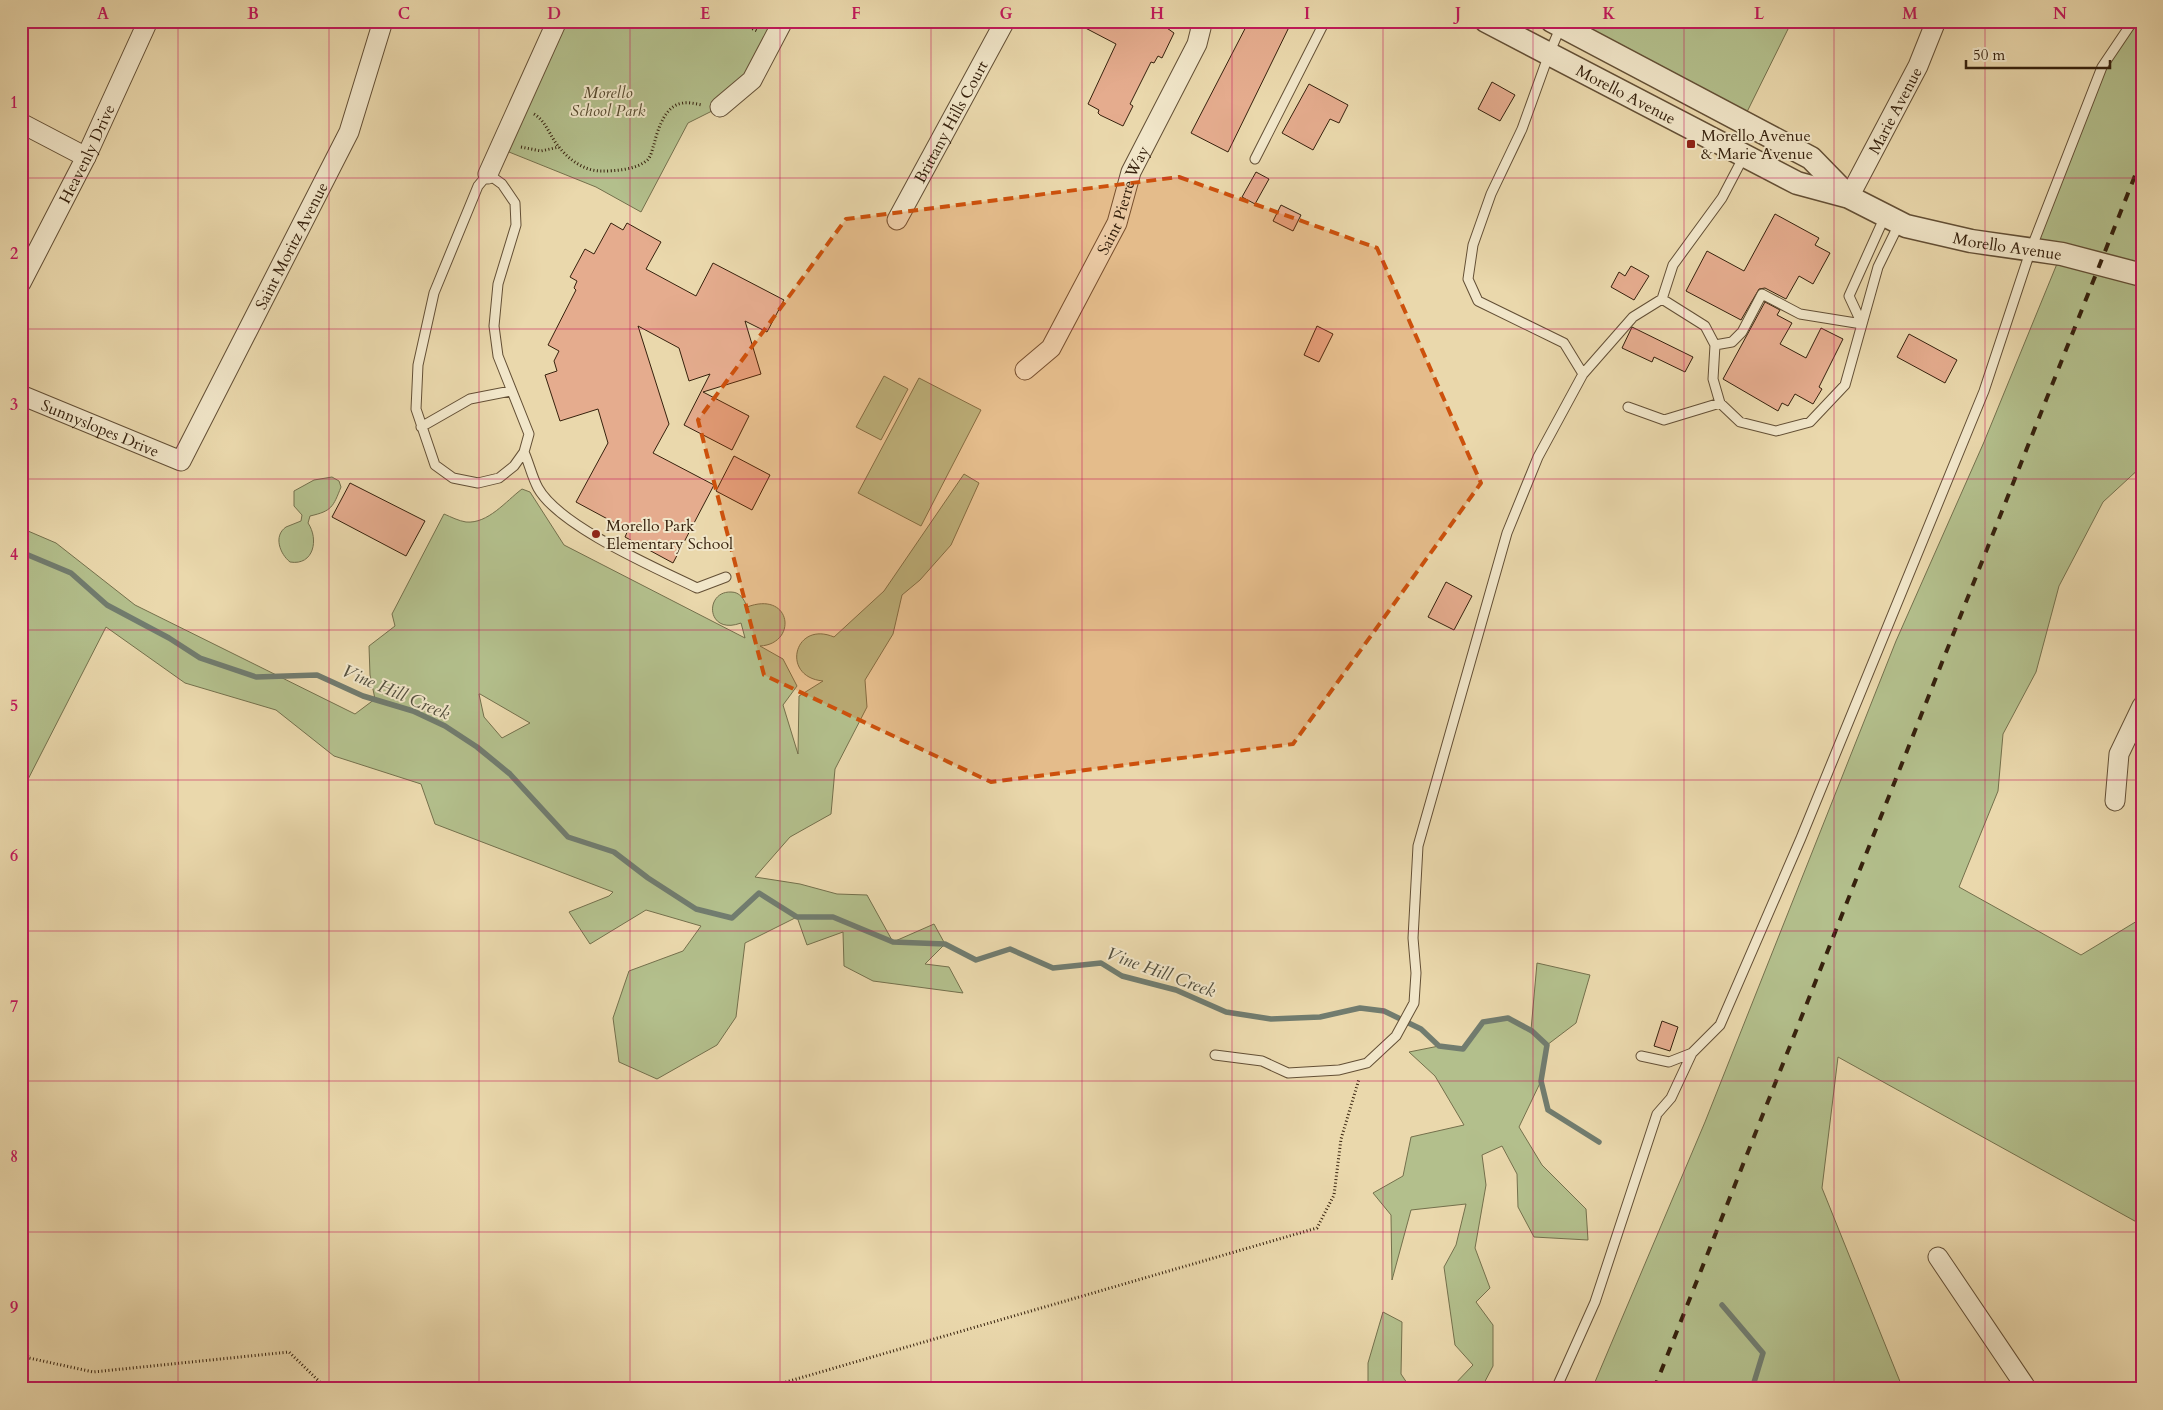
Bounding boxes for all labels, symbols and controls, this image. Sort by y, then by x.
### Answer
text: A [97,3,109,25]
text: B [247,3,259,25]
text: C [398,3,410,25]
text: D [547,3,561,25]
text: E [700,3,710,25]
text: F [851,3,861,25]
text: G [999,3,1013,25]
text: H [1150,3,1164,25]
text: I [1304,3,1310,25]
text: J [1453,3,1461,25]
text: K [1603,3,1616,25]
text: L [1754,3,1765,25]
text: M [1902,3,1918,25]
text: N [2053,3,2067,25]
scale bar [1966,38,2109,70]
text: 50 m [1973,45,2005,65]
street label: Brittany Hills Court [909,57,993,187]
street label: Morello Avenue [1572,60,1679,130]
street label: Marie Avenue [1864,63,1928,158]
park label: Morello School Park [571,82,645,122]
text: 1 [10,92,18,114]
street label: Heavenly Drive [54,101,121,207]
place label: Morello Avenue & Marie Avenue [1701,125,1813,165]
marker: Morello Avenue & Marie Avenue [1685,138,1697,150]
street label: Saint Pierre Way [1092,142,1155,259]
street label: Saint Moritz Avenue [250,178,334,314]
street label: Morello Avenue [1951,227,2063,266]
text: 2 [10,243,18,265]
text: 3 [10,394,18,416]
street label: Sunnyslopes Drive [38,395,162,463]
place label: Morello Park Elementary School [606,515,733,555]
marker: Morello Park Elementary School [590,528,602,540]
text: 4 [10,544,18,566]
water label: Vine Hill Creek [338,658,454,726]
text: 5 [10,695,18,717]
text: 6 [10,845,18,867]
water label: Vine Hill Creek [1103,941,1219,1004]
text: 7 [10,996,18,1018]
text: 8 [10,1146,18,1168]
text: 9 [10,1297,18,1319]

